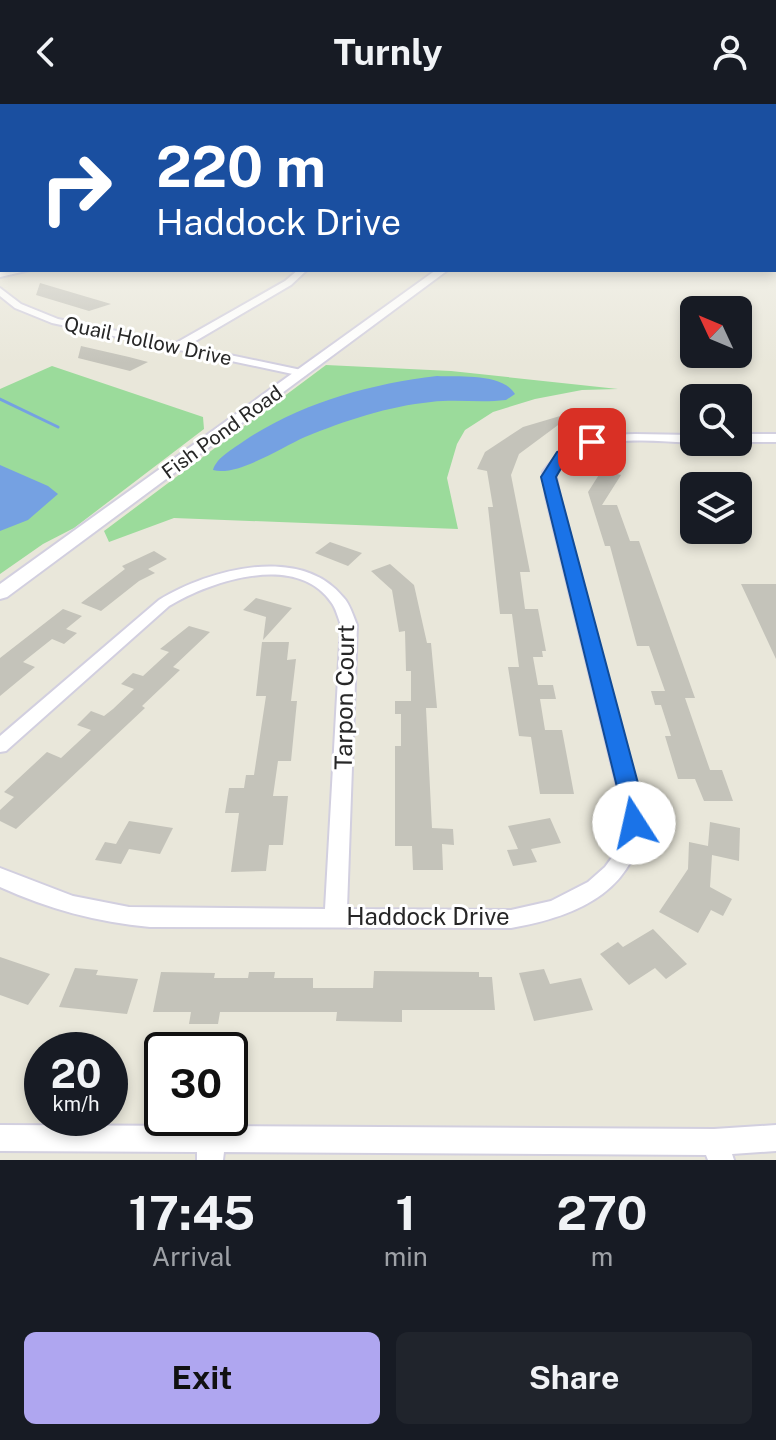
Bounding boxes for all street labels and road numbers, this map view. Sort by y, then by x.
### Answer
street label: Quail Hollow Drive [62,312,234,370]
street label: Fish Pond Road [157,380,287,484]
street label: Tarpon Court [329,624,359,770]
street label: Haddock Drive [346,902,510,930]

